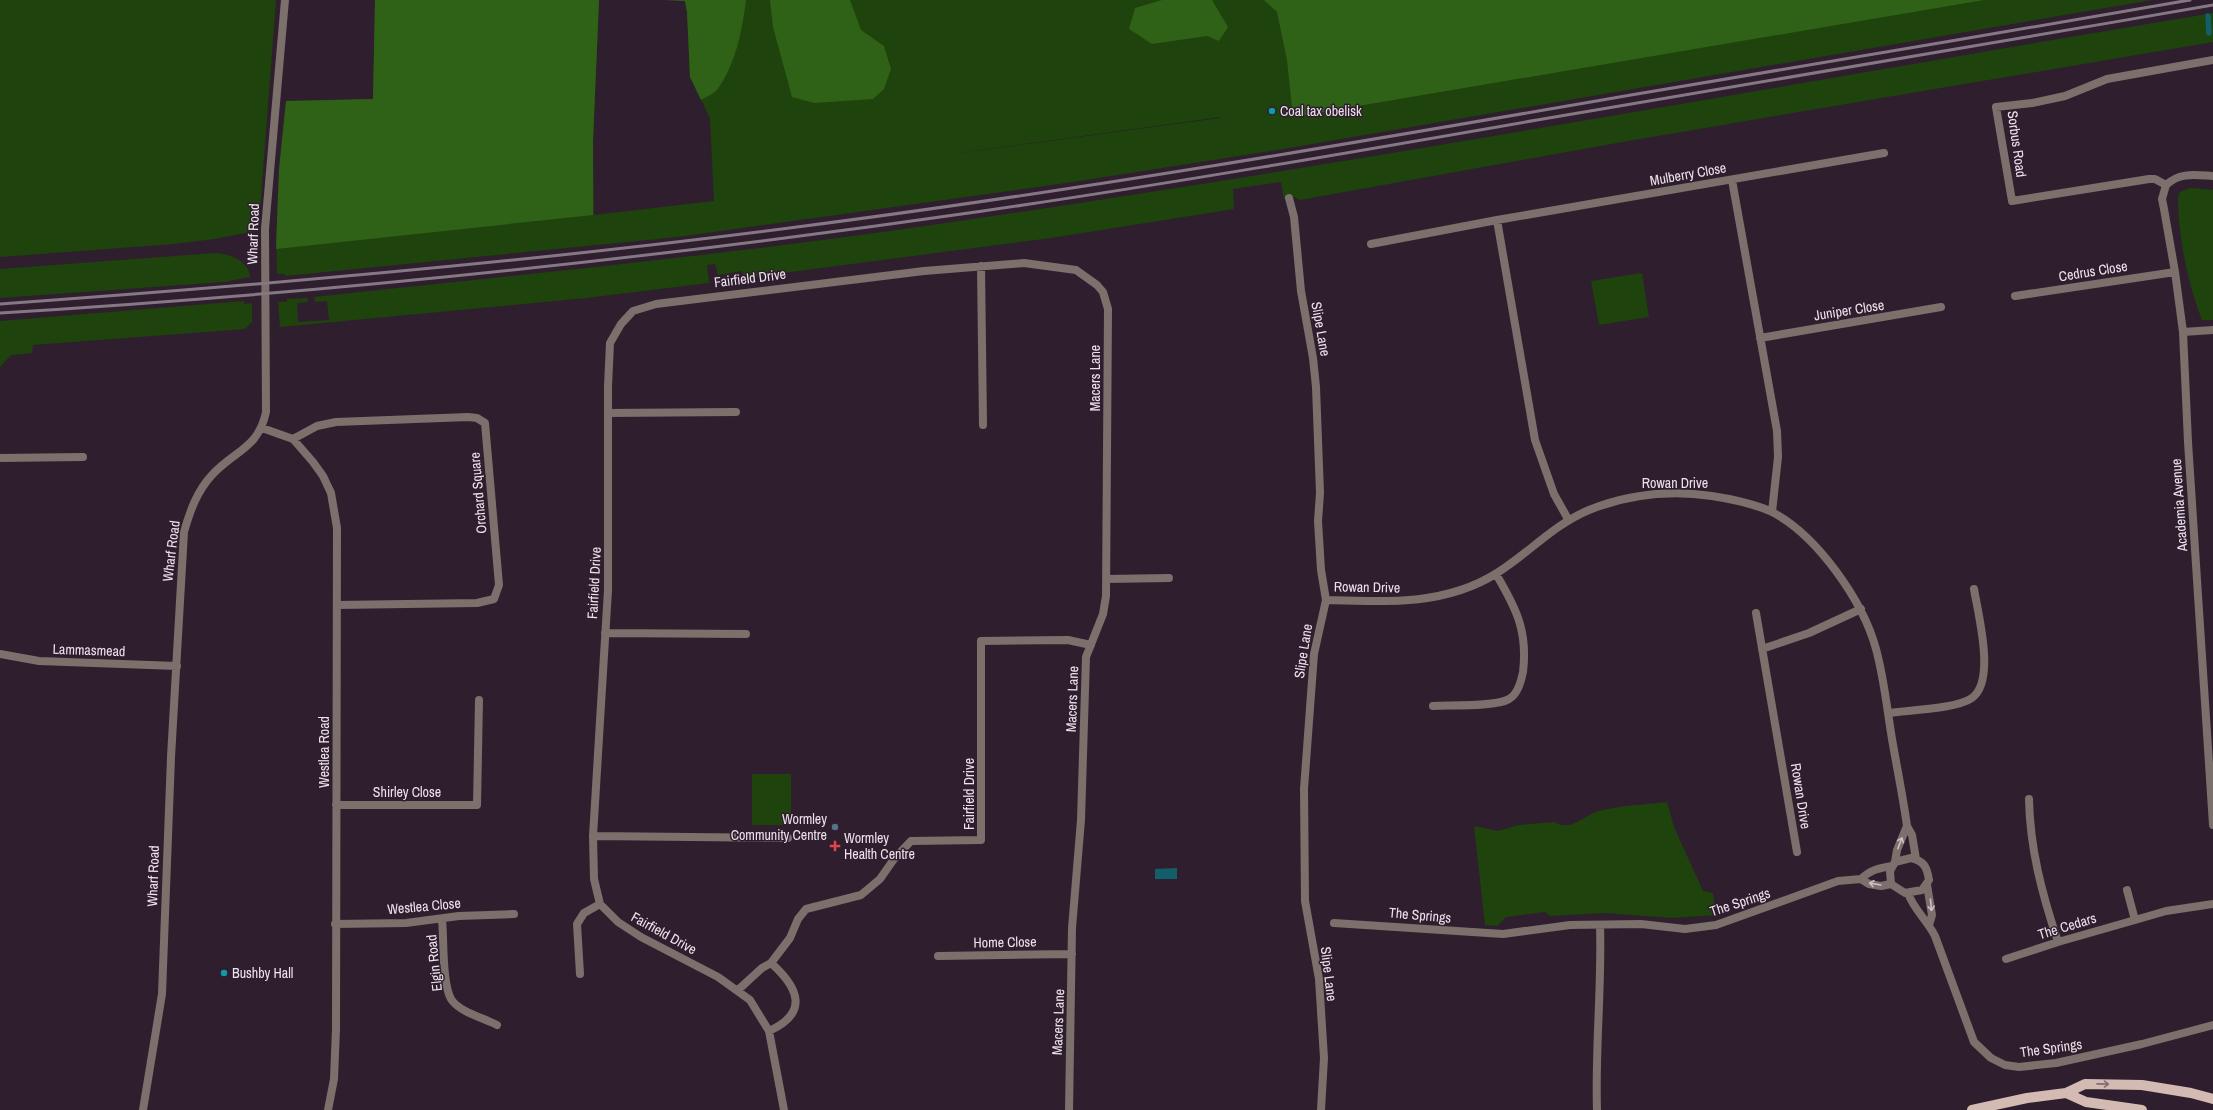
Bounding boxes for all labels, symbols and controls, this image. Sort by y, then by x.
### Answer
place label: Coal tax obelisk [1280,102,1362,120]
marker: Coal tax obelisk [1267,106,1277,116]
street label: Sorbus Road [2003,110,2031,178]
street label: Mulberry Close [1648,158,1728,190]
street label: Wharf Road [243,203,263,265]
street label: Cedrus Close [2057,257,2129,285]
street label: Fairfield Drive [713,265,787,291]
street label: Juniper Close [1813,296,1885,324]
street label: Slipe Lane [1307,300,1335,358]
street label: Macers Lane [1086,345,1104,411]
street label: Orchard Square [465,452,491,534]
street label: Academia Avenue [2167,458,2191,553]
street label: Rowan Drive [1642,474,1708,492]
street label: Wharf Road [158,520,184,582]
street label: Fairfield Drive [583,546,605,620]
street label: Rowan Drive [1334,577,1400,597]
street label: Slipe Lane [1290,622,1316,680]
street label: Lammasmead [52,640,126,660]
street label: Macers Lane [1062,666,1082,732]
street label: Westlea Road [315,716,333,788]
street label: Fairfield Drive [960,758,978,830]
street label: Rowan Drive [1787,762,1815,830]
street label: Shirley Close [373,783,441,801]
place label: Wormley Community Centre [731,810,827,844]
marker: Wormley Community Centre [830,822,840,832]
place label: Wormley Health Centre [844,829,915,863]
one-way arrow [1896,838,1904,850]
marker: Wormley Health Centre [829,840,841,852]
street label: Wharf Road [143,845,163,907]
one-way arrow [1869,880,1882,888]
street label: The Springs [1707,884,1773,920]
street label: Westlea Close [386,894,462,918]
one-way arrow [1927,898,1935,911]
street label: The Springs [1388,903,1452,927]
street label: Fairfield Drive [628,908,700,958]
street label: The Cedars [2036,909,2099,943]
street label: Home Close [973,932,1037,952]
street label: Elgin Road [422,934,446,992]
street label: Slipe Lane [1317,946,1341,1002]
place label: Bushby Hall [232,964,293,982]
marker: Bushby Hall [219,968,229,978]
street label: Macers Lane [1048,989,1068,1055]
street label: The Springs [2019,1035,2083,1061]
one-way arrow [2096,1080,2109,1088]

